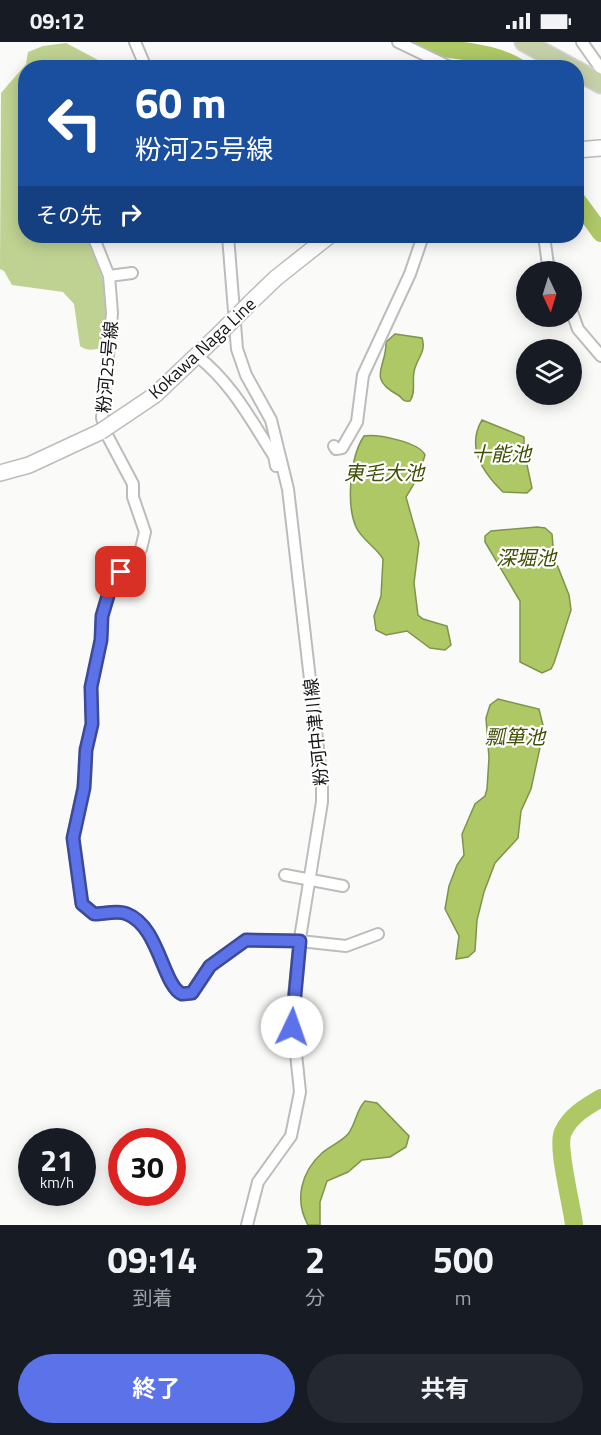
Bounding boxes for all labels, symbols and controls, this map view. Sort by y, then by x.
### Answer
text: 09:12 [30,4,85,38]
text: 60 m [135,70,227,134]
icon: left [36,84,114,162]
text: 粉河25号線 [135,128,273,169]
text: その先 [36,198,102,232]
icon: right [114,198,147,231]
north arrow [516,261,582,327]
map controls [516,261,582,405]
street label: Kokawa Naga Line [142,291,262,405]
street label: 粉河25号線 [90,320,124,414]
button: layers [516,339,582,405]
water label: 十能池 [471,438,533,469]
water label: 東毛大池 [344,457,426,488]
water label: 深堀池 [496,542,558,573]
pin [95,546,146,597]
icon: arrive [104,555,137,588]
street label: 粉河中津川線 [297,677,335,787]
water label: 瓢箪池 [485,721,547,752]
position arrow [260,995,324,1059]
speed limit sign: 30 [108,1128,186,1206]
text: 21 [40,1137,74,1183]
text: km/h [40,1171,74,1194]
text: 09:14 [108,1232,197,1287]
text: 2 [305,1232,325,1287]
text: 500 [433,1232,493,1287]
text: 到着 [133,1282,173,1313]
text: 分 [305,1282,325,1313]
text: m [455,1282,471,1313]
button: 終了 [18,1354,295,1423]
button: 共有 [307,1354,583,1423]

